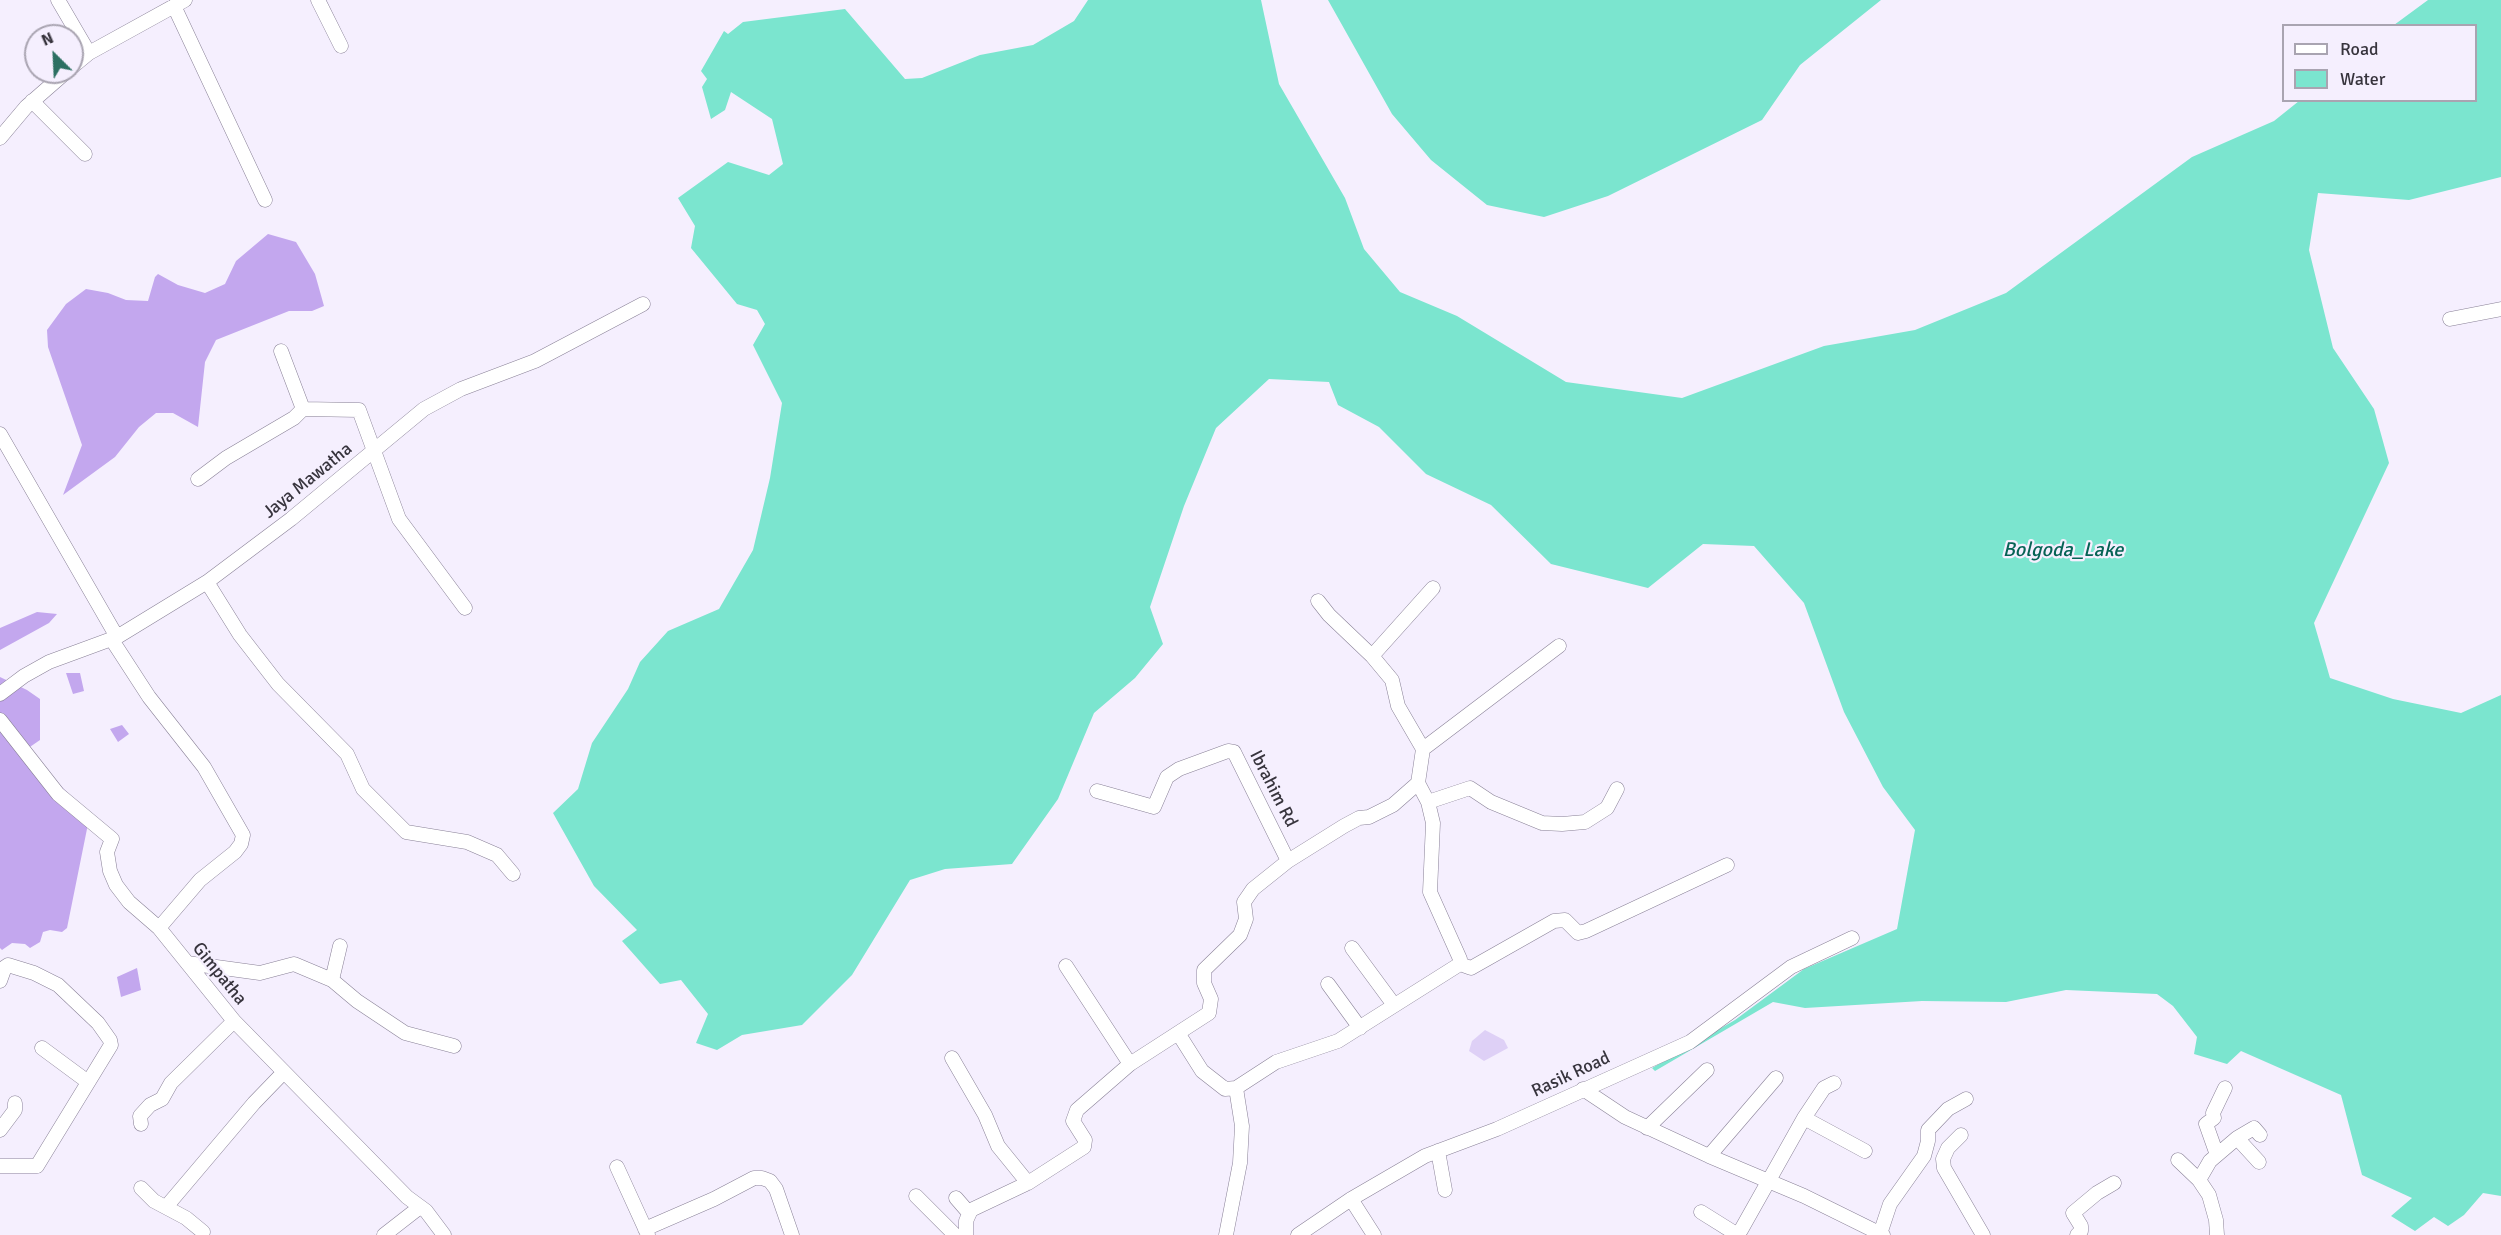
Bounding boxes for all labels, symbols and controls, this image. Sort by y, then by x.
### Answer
north arrow [24,24,84,84]
legend [2282,24,2477,102]
text: N [38,28,57,51]
text: Road [2340,38,2379,60]
text: Water [2340,68,2385,90]
street label: Jaya Mawatha [259,439,357,523]
water label: Bolgoda_Lake [2003,539,2123,563]
street label: Ibrahim Rd [1244,747,1302,831]
street label: Gimpatha [187,938,251,1010]
street label: Rasik Road [1528,1047,1614,1103]

